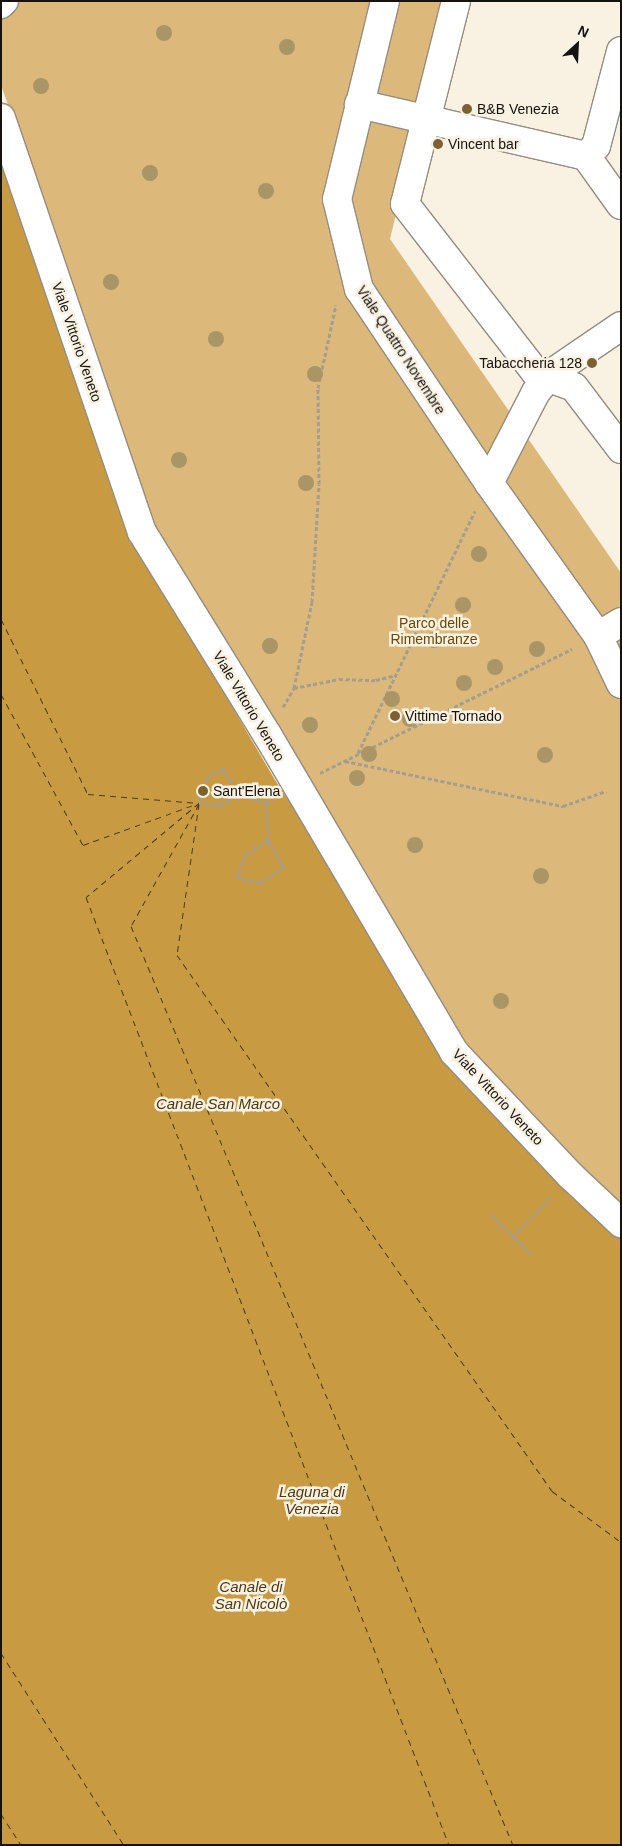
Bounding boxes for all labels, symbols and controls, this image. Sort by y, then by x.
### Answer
north arrow [552,20,602,70]
text: N [575,22,591,41]
place label: B&B Venezia [477,101,559,117]
marker: B&B Venezia [461,103,473,115]
place label: Vincent bar [448,136,519,152]
marker: Vincent bar [432,138,444,150]
street label: Viale Vittorio Veneto [49,280,105,404]
street label: Viale Quattro Novembre [353,283,449,417]
place label: Tabaccheria 128 [479,355,582,371]
marker: Tabaccheria 128 [586,357,598,369]
park label: Parco delle Rimembranze [390,615,478,648]
street label: Viale Vittorio Veneto [209,648,289,764]
place label: Vittime Tornado [405,708,502,724]
marker: Vittime Tornado [389,710,401,722]
place label: Sant'Elena [213,783,280,799]
marker: Sant'Elena [197,785,209,797]
street label: Viale Vittorio Veneto [449,1045,547,1149]
water label: Canale San Marco [156,1095,280,1113]
water label: Laguna di Venezia [279,1482,345,1517]
water label: Canale di San Nicolò [215,1577,287,1612]

